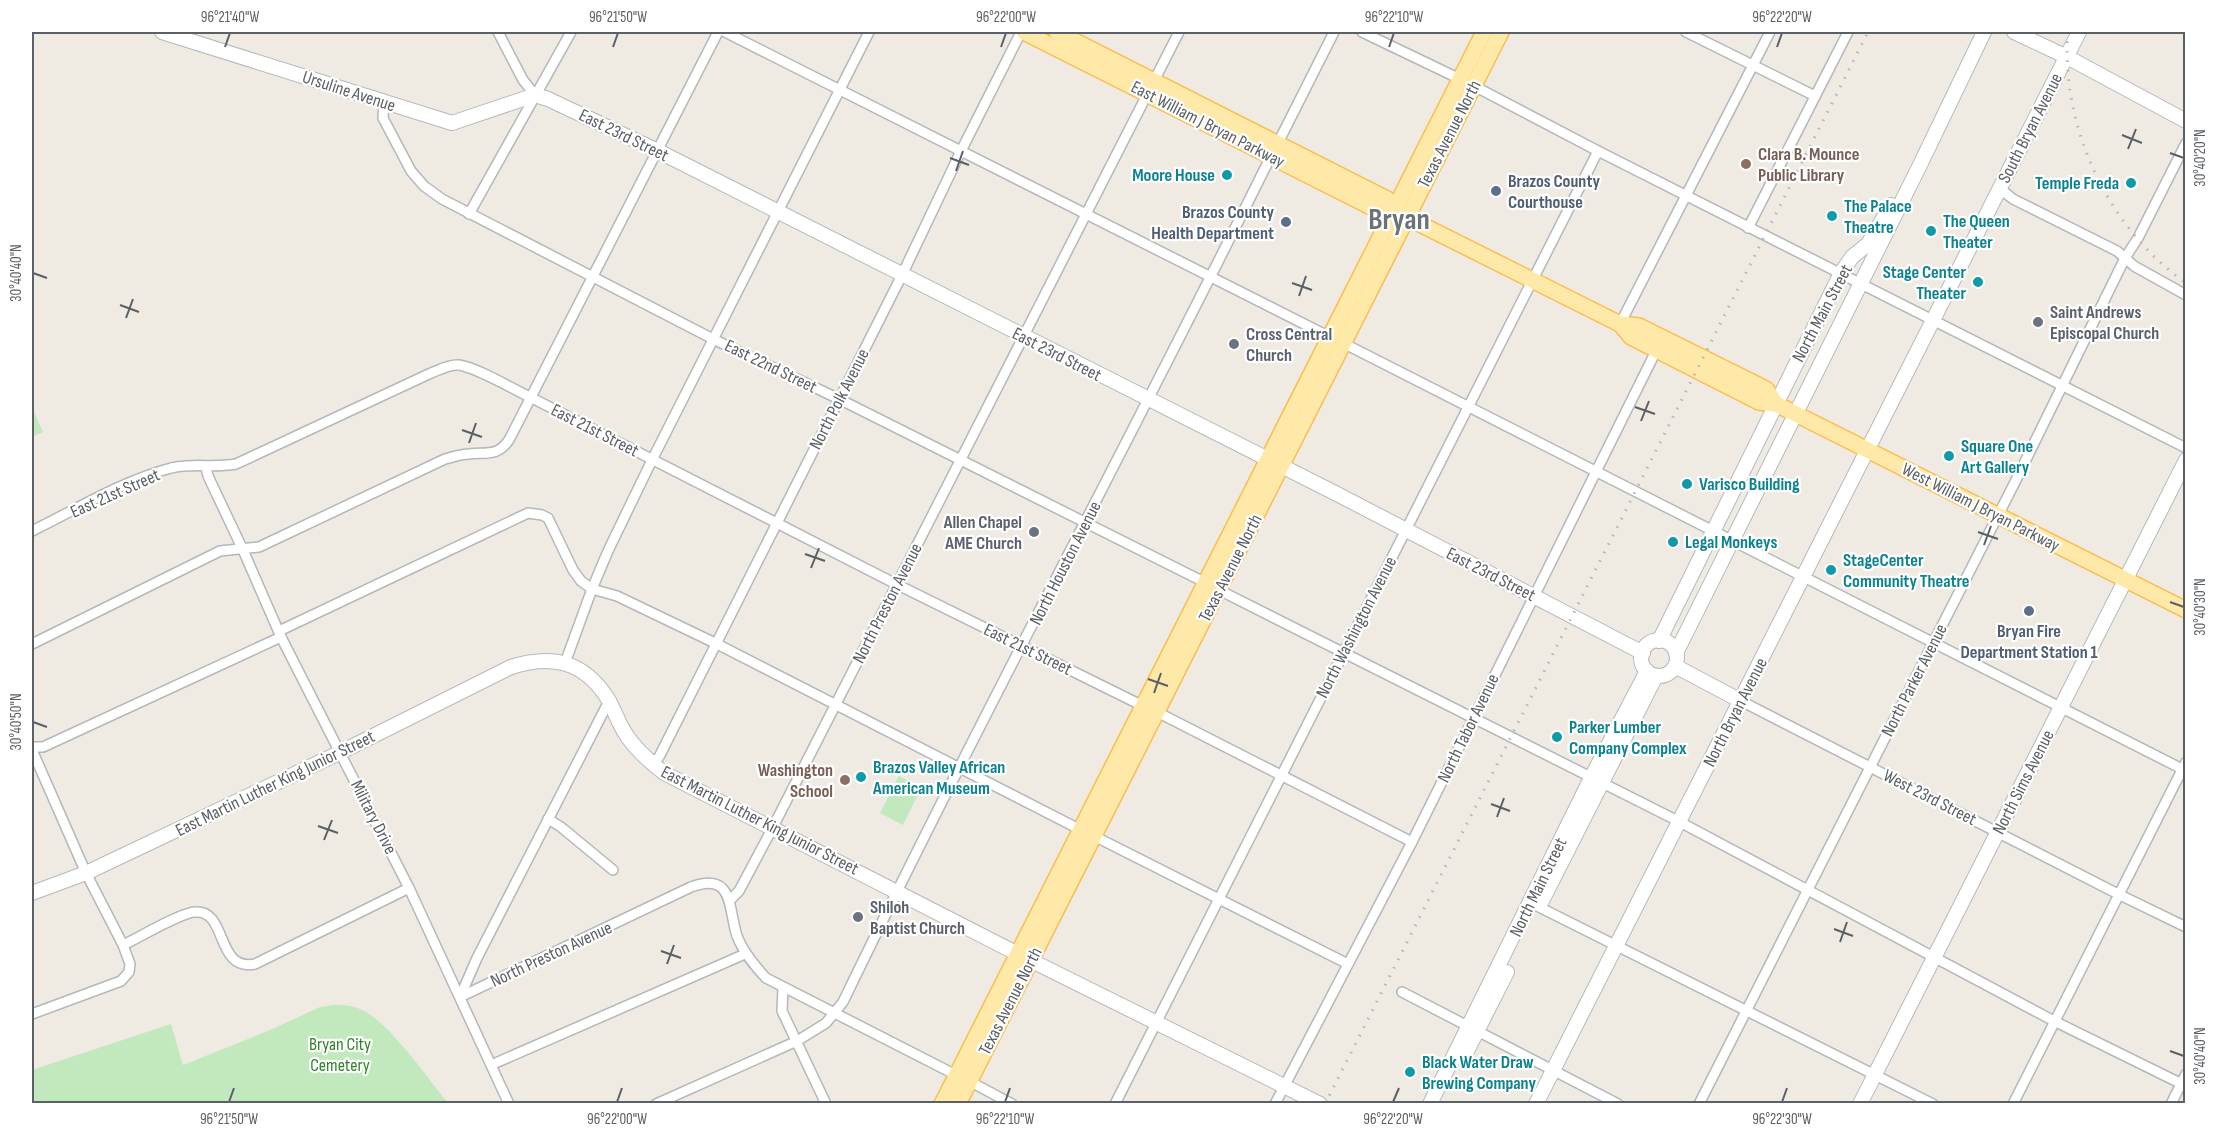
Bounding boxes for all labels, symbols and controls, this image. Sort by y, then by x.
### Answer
text: 96°21'40"W [201,8,259,27]
text: 96°21'50"W [589,8,647,27]
text: 96°22'00"W [976,8,1036,27]
text: 96°22'10"W [1365,8,1423,27]
text: 96°22'20"W [1752,8,1812,27]
street label: Ursuline Avenue [300,67,398,116]
street label: South Bryan Avenue [1994,70,2067,187]
street label: East William J Bryan Parkway [1127,77,1288,172]
street label: Texas Avenue North [1413,77,1486,192]
street label: East 23rd Street [576,105,672,166]
text: 30°40'20"N [2191,129,2210,187]
place label: Clara B. Mounce Public Library [1758,144,1859,186]
marker: Clara B. Mounce Public Library [1739,157,1753,171]
place label: Moore House [1132,165,1215,186]
marker: Moore House [1220,168,1234,182]
place label: Brazos County Courthouse [1508,171,1601,213]
place label: Temple Freda [2035,173,2119,194]
marker: Temple Freda [2124,176,2138,190]
marker: Brazos County Courthouse [1489,184,1503,198]
place label: The Palace Theatre [1844,196,1912,238]
place label: Brazos County Health Department [1151,202,1274,244]
district label: Bryan [1368,202,1430,238]
marker: The Palace Theatre [1825,209,1839,223]
place label: The Queen Theater [1943,211,2010,253]
marker: Brazos County Health Department [1279,215,1293,229]
marker: The Queen Theater [1924,224,1938,238]
text: 30°40'40"N [7,244,26,302]
street label: North Main Street [1788,260,1857,366]
place label: Stage Center Theater [1883,262,1966,304]
marker: Stage Center Theater [1971,275,1985,289]
place label: Saint Andrews Episcopal Church [2050,302,2159,344]
marker: Saint Andrews Episcopal Church [2031,315,2045,329]
street label: East 23rd Street [1009,323,1105,386]
place label: Cross Central Church [1246,324,1332,366]
street label: East 22nd Street [721,335,821,398]
marker: Cross Central Church [1227,337,1241,351]
street label: North Polk Avenue [805,345,874,453]
street label: East 21st Street [547,399,643,462]
place label: Square One Art Gallery [1960,436,2033,478]
marker: Square One Art Gallery [1942,449,1956,463]
street label: West William J Bryan Parkway [1898,459,2063,556]
street label: East 21st Street [67,464,164,522]
place label: Varisco Building [1699,474,1800,495]
marker: Varisco Building [1680,477,1694,491]
street label: North Houston Avenue [1025,498,1106,629]
street label: Texas Avenue North [1194,511,1267,626]
place label: Allen Chapel AME Church [943,512,1022,554]
marker: Allen Chapel AME Church [1027,525,1041,539]
place label: Legal Monkeys [1685,532,1777,553]
marker: Legal Monkeys [1666,535,1680,549]
street label: North Preston Avenue [848,540,927,667]
street label: East 23rd Street [1443,543,1539,606]
place label: StageCenter Community Theatre [1843,550,1970,592]
street label: North Washington Avenue [1312,553,1401,701]
marker: StageCenter Community Theatre [1824,563,1838,577]
text: 30°40'30"N [2191,578,2210,636]
marker: Bryan Fire Department Station 1 [2022,604,2036,618]
street label: East 21st Street [980,619,1076,680]
street label: North Parker Avenue [1877,620,1952,740]
place label: Bryan Fire Department Station 1 [1960,621,2098,663]
street label: North Bryan Avenue [1699,654,1772,770]
street label: North Tabor Avenue [1433,671,1504,786]
text: 30°40'50"N [7,693,26,751]
place label: Parker Lumber Company Complex [1569,717,1687,759]
street label: East Martin Luther King Junior Street [172,726,379,841]
street label: North Sims Avenue [1988,727,2059,838]
marker: Parker Lumber Company Complex [1550,730,1564,744]
place label: Brazos Valley African American Museum [872,757,1005,799]
place label: Washington School [758,760,833,802]
street label: East Martin Luther King Junior Street [657,761,863,880]
street label: West 23rd Street [1880,765,1980,830]
marker: Brazos Valley African American Museum [854,770,868,784]
marker: Washington School [838,773,852,787]
street label: Military Drive [346,777,401,858]
street label: North Main Street [1505,834,1572,940]
place label: Shiloh Baptist Church [870,897,965,939]
marker: Shiloh Baptist Church [851,910,865,924]
street label: North Preston Avenue [487,917,615,992]
street label: Texas Avenue North [974,944,1047,1059]
text: 30°40'40"N [2191,1027,2210,1085]
park label: Bryan City Cemetery [309,1034,371,1076]
place label: Black Water Draw Brewing Company [1422,1052,1536,1094]
marker: Black Water Draw Brewing Company [1403,1065,1417,1079]
text: 96°21'50"W [200,1110,258,1129]
text: 96°22'00"W [587,1110,647,1129]
text: 96°22'10"W [976,1110,1034,1129]
text: 96°22'20"W [1363,1110,1423,1129]
text: 96°22'30"W [1752,1110,1812,1129]

